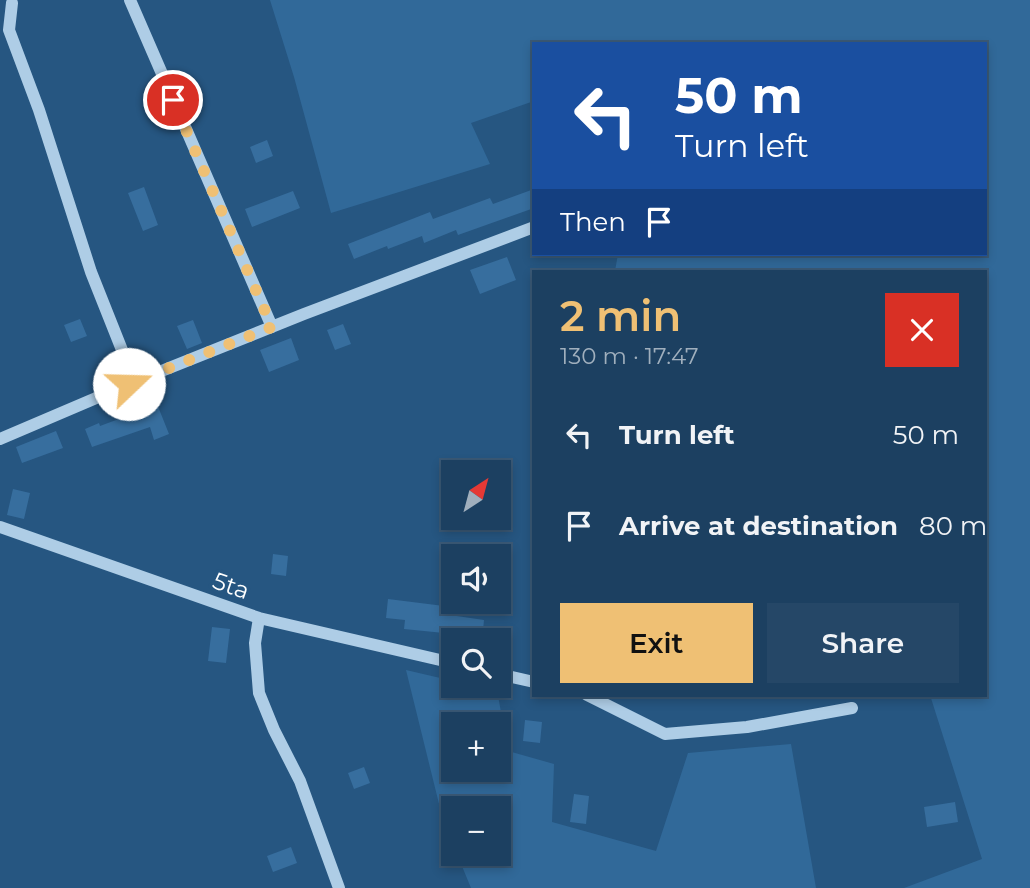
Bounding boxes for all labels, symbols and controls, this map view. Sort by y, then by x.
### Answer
text: 50 m [675,66,803,125]
pin [143,70,203,130]
icon: left [560,70,651,161]
icon: arrive [154,81,192,119]
text: Turn left [675,126,809,165]
icon: arrive [640,203,678,241]
text: Then [560,206,626,238]
text: 2 min [560,290,681,342]
button: close [885,293,959,367]
text: 130 m · 17:47 [560,342,699,370]
position arrow [92,347,166,421]
icon: left [560,416,598,454]
text: Turn left [619,419,735,451]
text: 50 m [893,419,959,451]
north arrow [441,460,511,530]
map controls [441,460,511,866]
icon: arrive [560,507,598,545]
text: Arrive at destination [619,510,898,542]
text: 80 m [919,510,987,542]
button: sound [441,544,511,614]
street label: 5ta [209,566,253,605]
button: Exit [560,603,753,683]
button: Share [767,603,959,683]
button: search [441,628,511,698]
button: + [441,712,511,782]
button: − [441,796,511,866]

